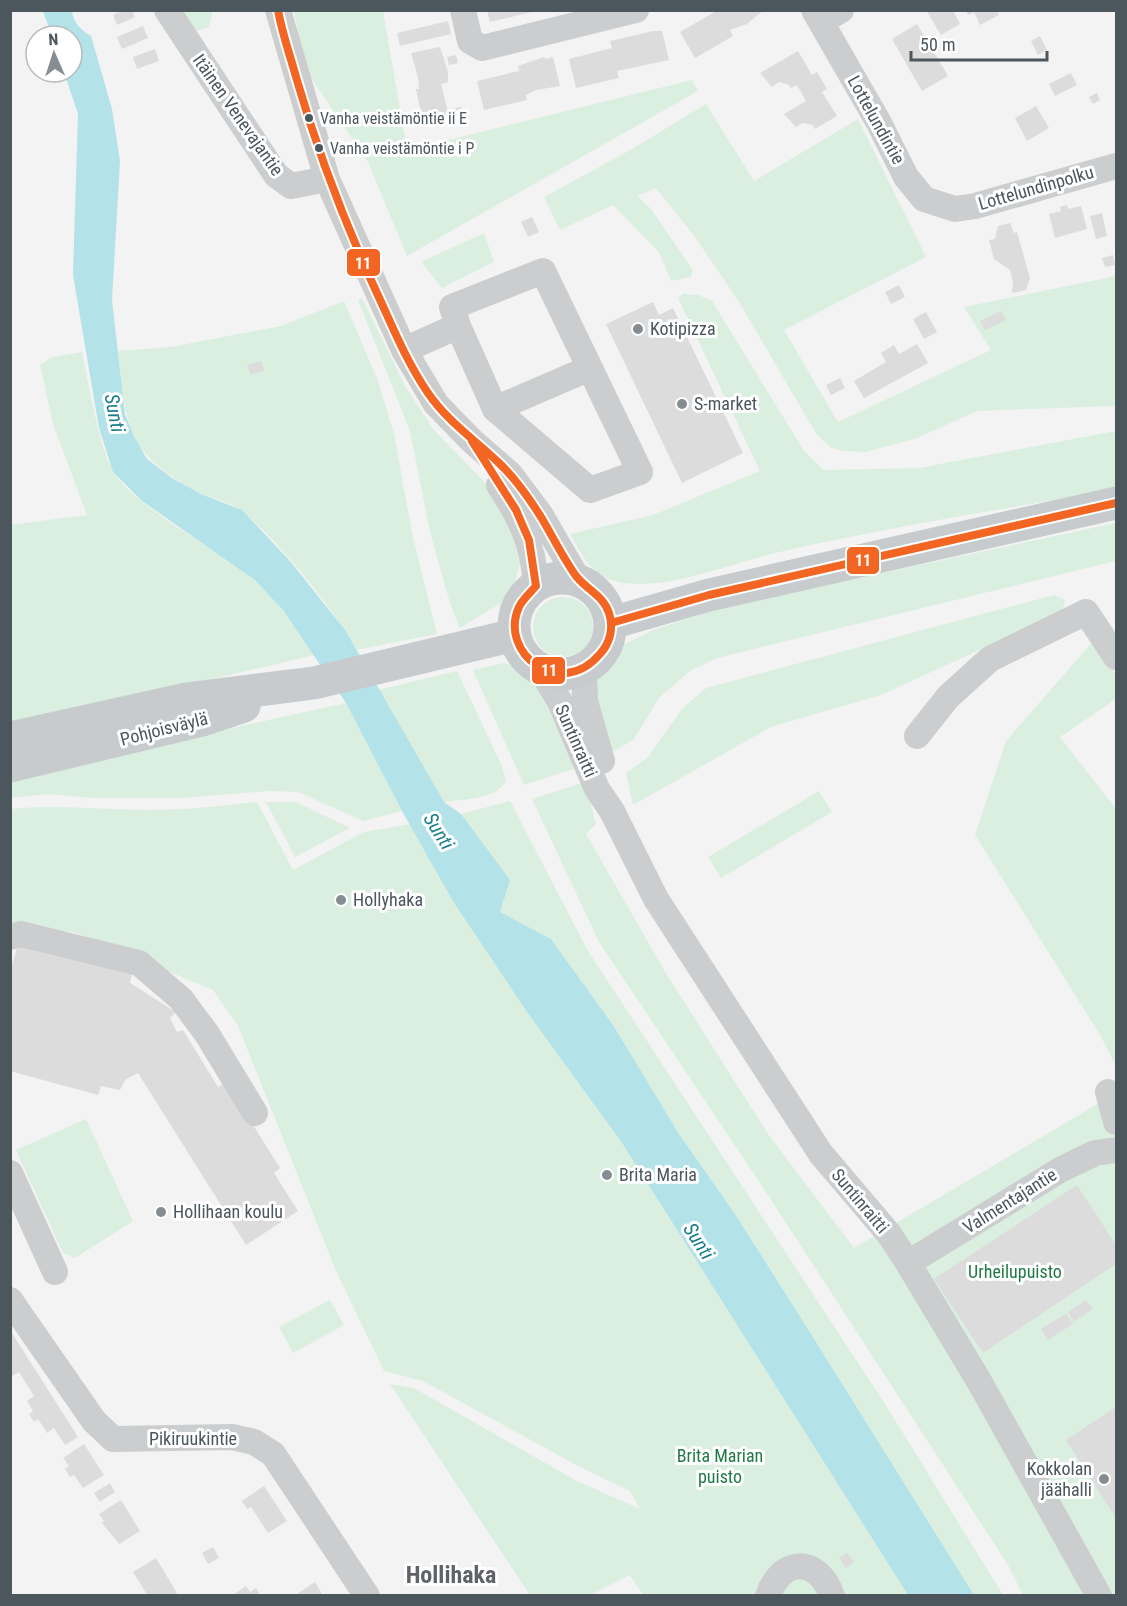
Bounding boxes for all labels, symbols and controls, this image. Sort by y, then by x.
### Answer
north arrow [24,24,84,84]
scale bar [911,24,1048,62]
text: N [48,30,59,49]
text: 50 m [920,34,955,55]
street label: Itäinen Venevajantie [189,50,288,179]
street label: Lottelundintie [844,72,909,168]
place label: Vanha veistämöntie ii E [320,109,467,128]
marker: Vanha veistämöntie ii E [303,112,315,124]
place label: Vanha veistämöntie i P [330,139,474,158]
marker: Vanha veistämöntie i P [313,142,325,154]
street label: Lottelundinpolku [976,161,1096,214]
line badge: 11 [346,248,381,277]
text: 11 [355,254,371,273]
place label: Kotipizza [650,318,716,339]
marker: Kotipizza [631,322,645,336]
water label: Sunti [99,392,131,435]
place label: S-market [694,393,757,414]
marker: S-market [675,397,689,411]
line badge: 11 [846,546,880,575]
text: 11 [855,551,871,570]
line badge: 11 [531,656,566,685]
text: 11 [541,661,557,680]
street label: Suntinraitti [551,701,602,781]
street label: Pohjoisväylä [118,708,210,750]
water label: Sunti [418,808,460,854]
place label: Hollyhaka [353,889,423,910]
marker: Hollyhaka [334,893,348,907]
street label: Valmentajantie [959,1163,1060,1238]
place label: Brita Maria [619,1164,697,1185]
street label: Suntinraitti [827,1164,893,1237]
marker: Brita Maria [600,1168,614,1182]
place label: Hollihaan koulu [173,1201,283,1222]
marker: Hollihaan koulu [154,1205,168,1219]
water label: Sunti [678,1218,720,1264]
park label: Urheilupuisto [968,1261,1062,1282]
street label: Pikiruukintie [149,1428,237,1449]
park label: Brita Marian puisto [677,1445,763,1487]
place label: Kokkolan jäähalli [1027,1458,1092,1500]
marker: Kokkolan jäähalli [1097,1472,1111,1486]
district label: Hollihaka [406,1561,496,1589]

